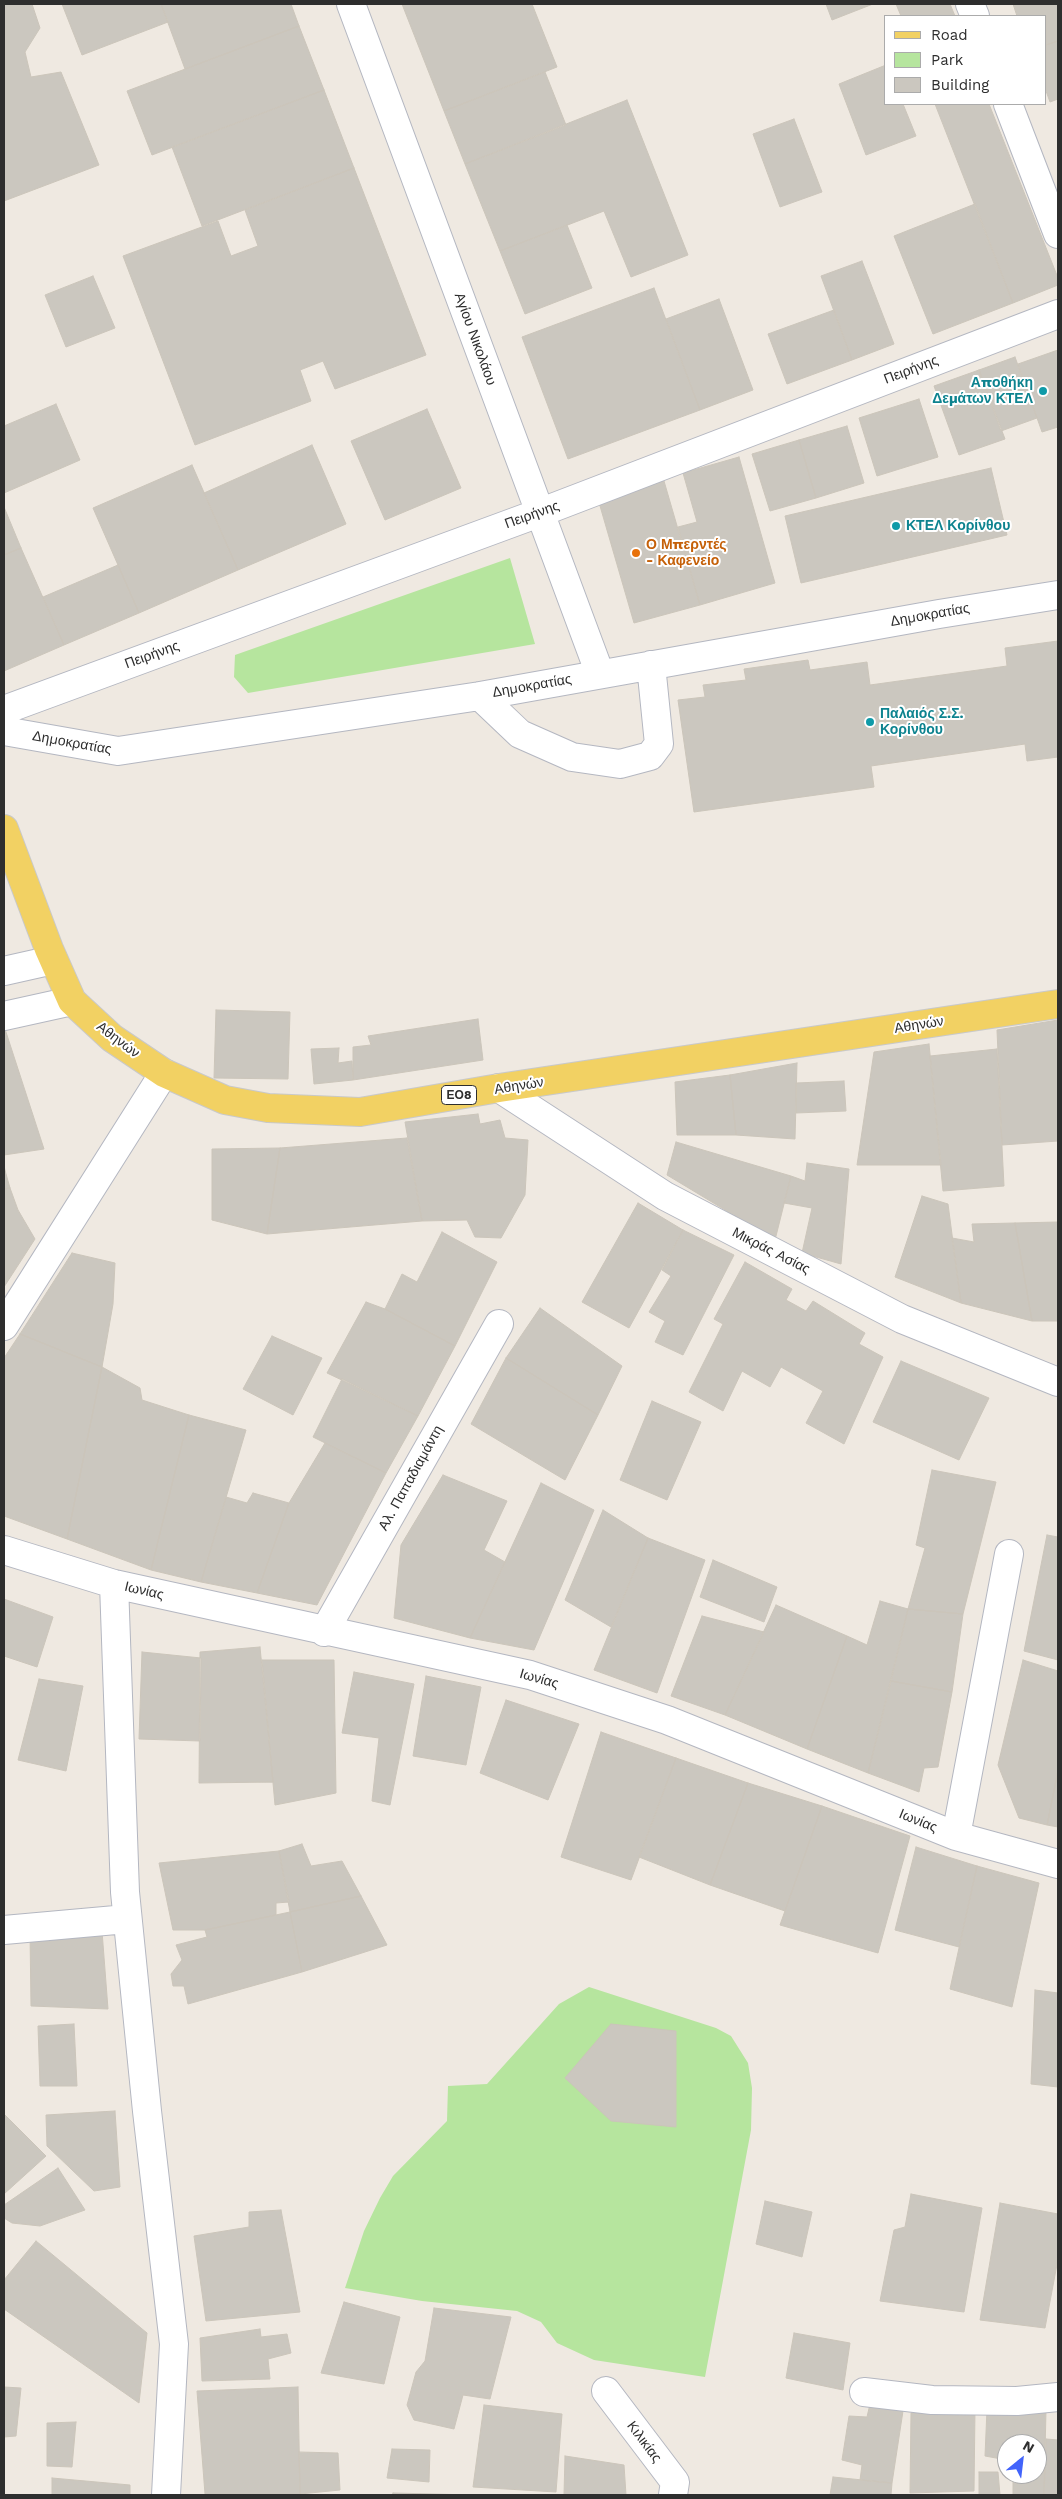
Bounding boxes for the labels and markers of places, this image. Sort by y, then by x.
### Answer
place label: Αποθήκη Δεμάτων ΚΤΕΛ [932,375,1033,408]
marker: Αποθήκη Δεμάτων ΚΤΕΛ [1037,385,1049,397]
place label: ΚΤΕΛ Κορίνθου [906,518,1010,534]
marker: ΚΤΕΛ Κορίνθου [890,520,902,532]
place label: Ο Μπερντές - Καφενείο [646,537,727,570]
marker: Ο Μπερντές - Καφενείο [630,547,642,559]
place label: Παλαιός Σ.Σ. Κορίνθου [880,706,964,739]
marker: Παλαιός Σ.Σ. Κορίνθου [864,716,876,728]

